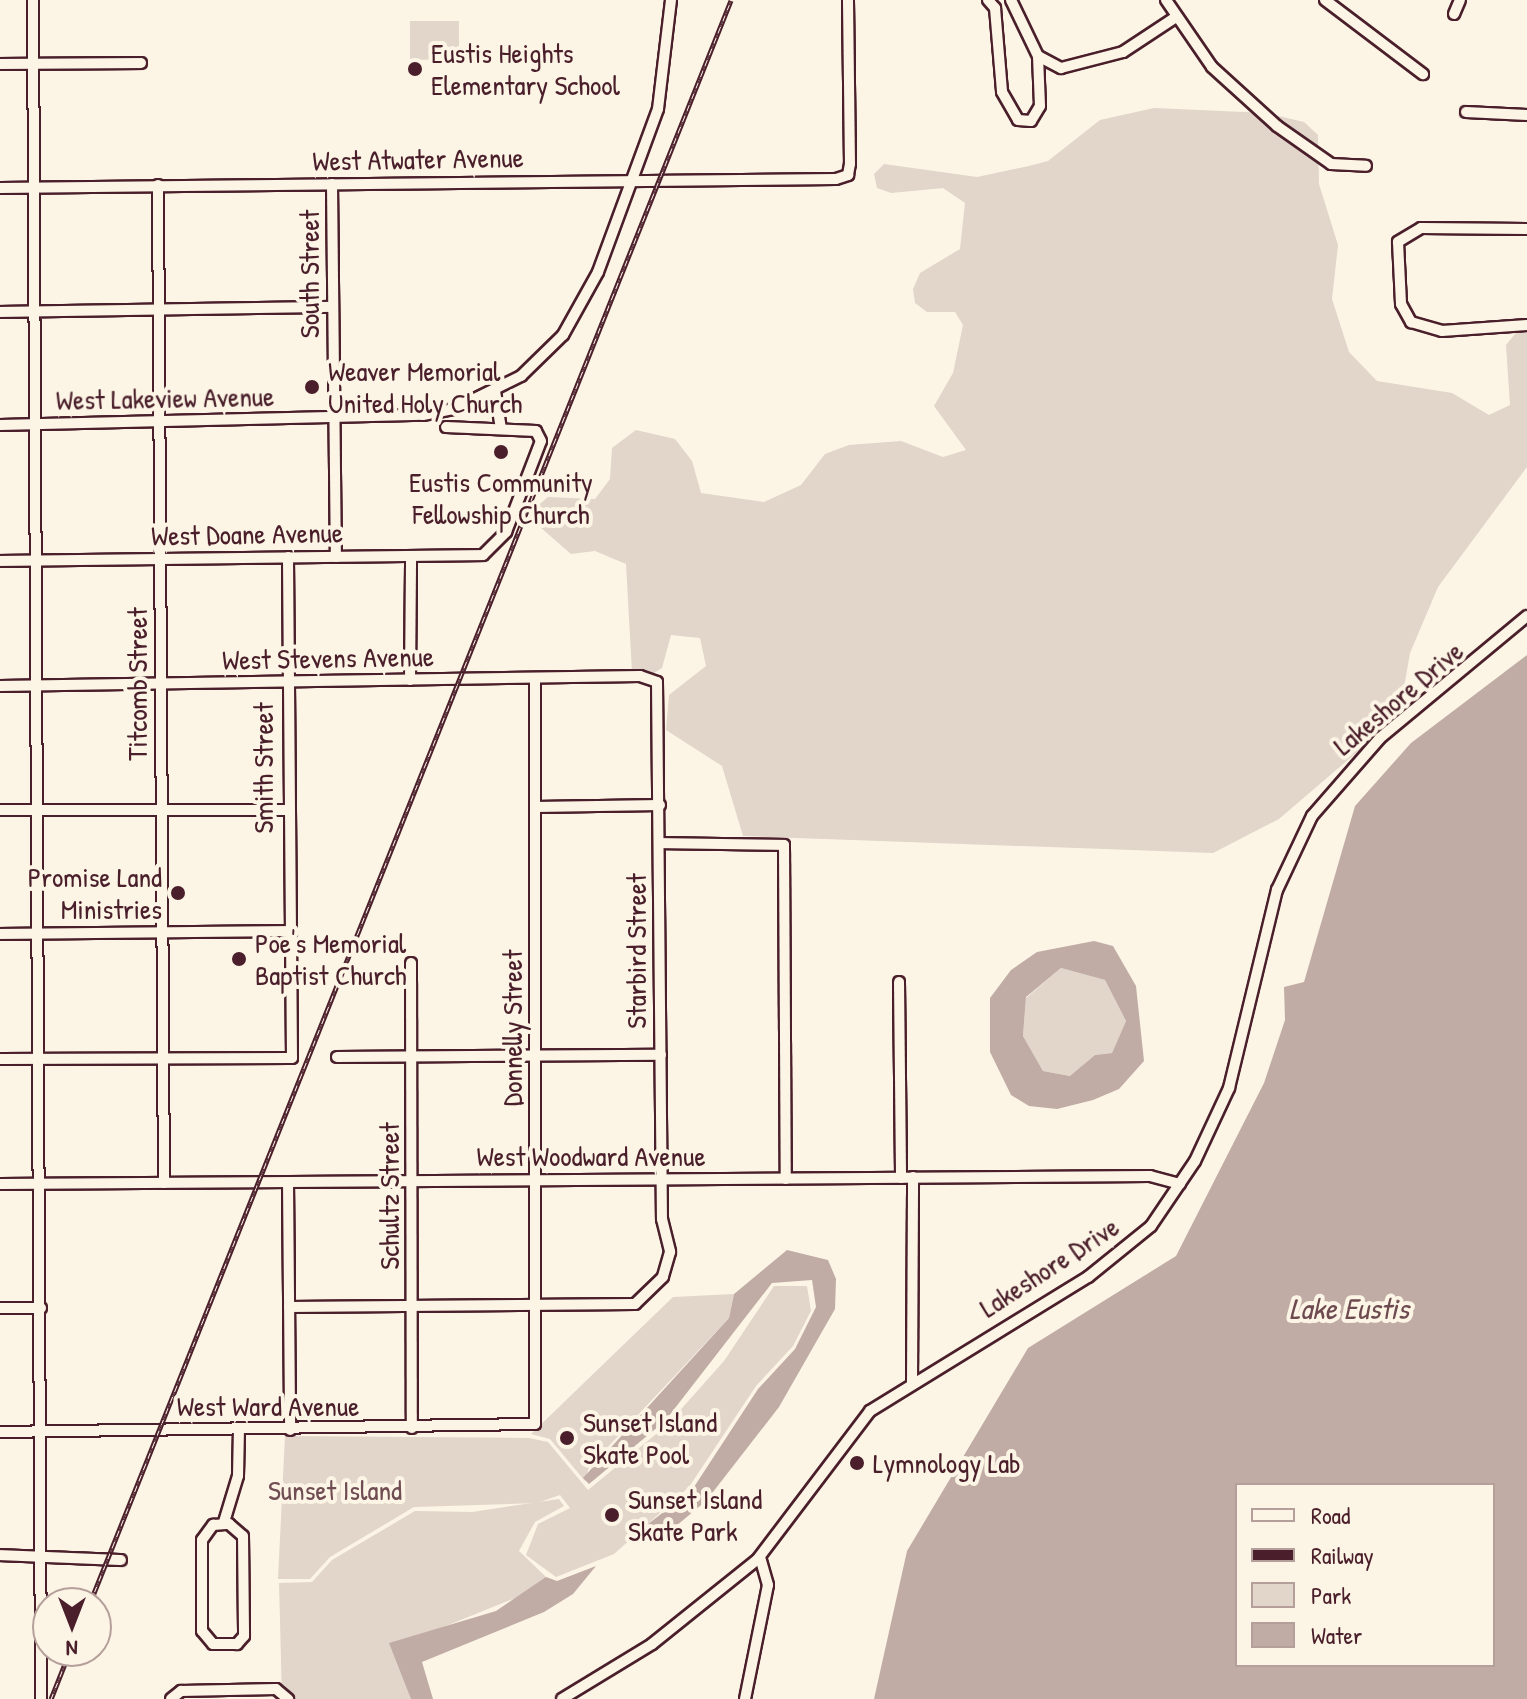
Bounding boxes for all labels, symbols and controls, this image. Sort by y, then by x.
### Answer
place label: Eustis Heights Elementary School [431,36,620,102]
marker: Eustis Heights Elementary School [406,60,424,78]
street label: West Atwater Avenue [312,140,524,178]
street label: South Street [292,210,326,338]
place label: Weaver Memorial United Holy Church [328,354,522,420]
marker: Weaver Memorial United Holy Church [303,378,321,396]
street label: West Lakeview Avenue [56,379,274,417]
marker: Eustis Community Fellowship Church [492,443,510,461]
place label: Eustis Community Fellowship Church [409,465,593,531]
street label: West Doane Avenue [151,516,343,552]
street label: Titcomb Street [120,607,154,761]
street label: Lakeshore Drive [1326,634,1470,762]
street label: West Stevens Avenue [222,639,434,677]
street label: Smith Street [246,702,280,834]
place label: Promise Land Ministries [28,860,162,926]
street label: Starbird Street [619,873,653,1029]
marker: Promise Land Ministries [169,884,187,902]
place label: Poe's Memorial Baptist Church [255,926,407,992]
marker: Poe's Memorial Baptist Church [230,950,248,968]
street label: Donnelly Street [495,950,529,1106]
street label: Schultz Street [372,1122,406,1270]
street label: West Woodward Avenue [476,1139,706,1173]
street label: Lakeshore Drive [973,1210,1125,1324]
water label: Lake Eustis [1289,1290,1409,1326]
street label: West Ward Avenue [177,1389,359,1423]
place label: Sunset Island Skate Pool [583,1405,717,1471]
marker: Sunset Island Skate Pool [558,1429,576,1447]
place label: Lymnology Lab [873,1446,1021,1480]
marker: Lymnology Lab [848,1454,866,1472]
park label: Sunset Island [268,1473,402,1507]
place label: Sunset Island Skate Park [628,1482,762,1548]
legend [1235,1483,1495,1667]
text: Road [1311,1499,1350,1531]
marker: Sunset Island Skate Park [603,1506,621,1524]
text: Railway [1311,1539,1374,1571]
text: Park [1311,1579,1351,1611]
north arrow [32,1587,112,1667]
text: Water [1311,1619,1362,1651]
text: N [66,1634,78,1664]

